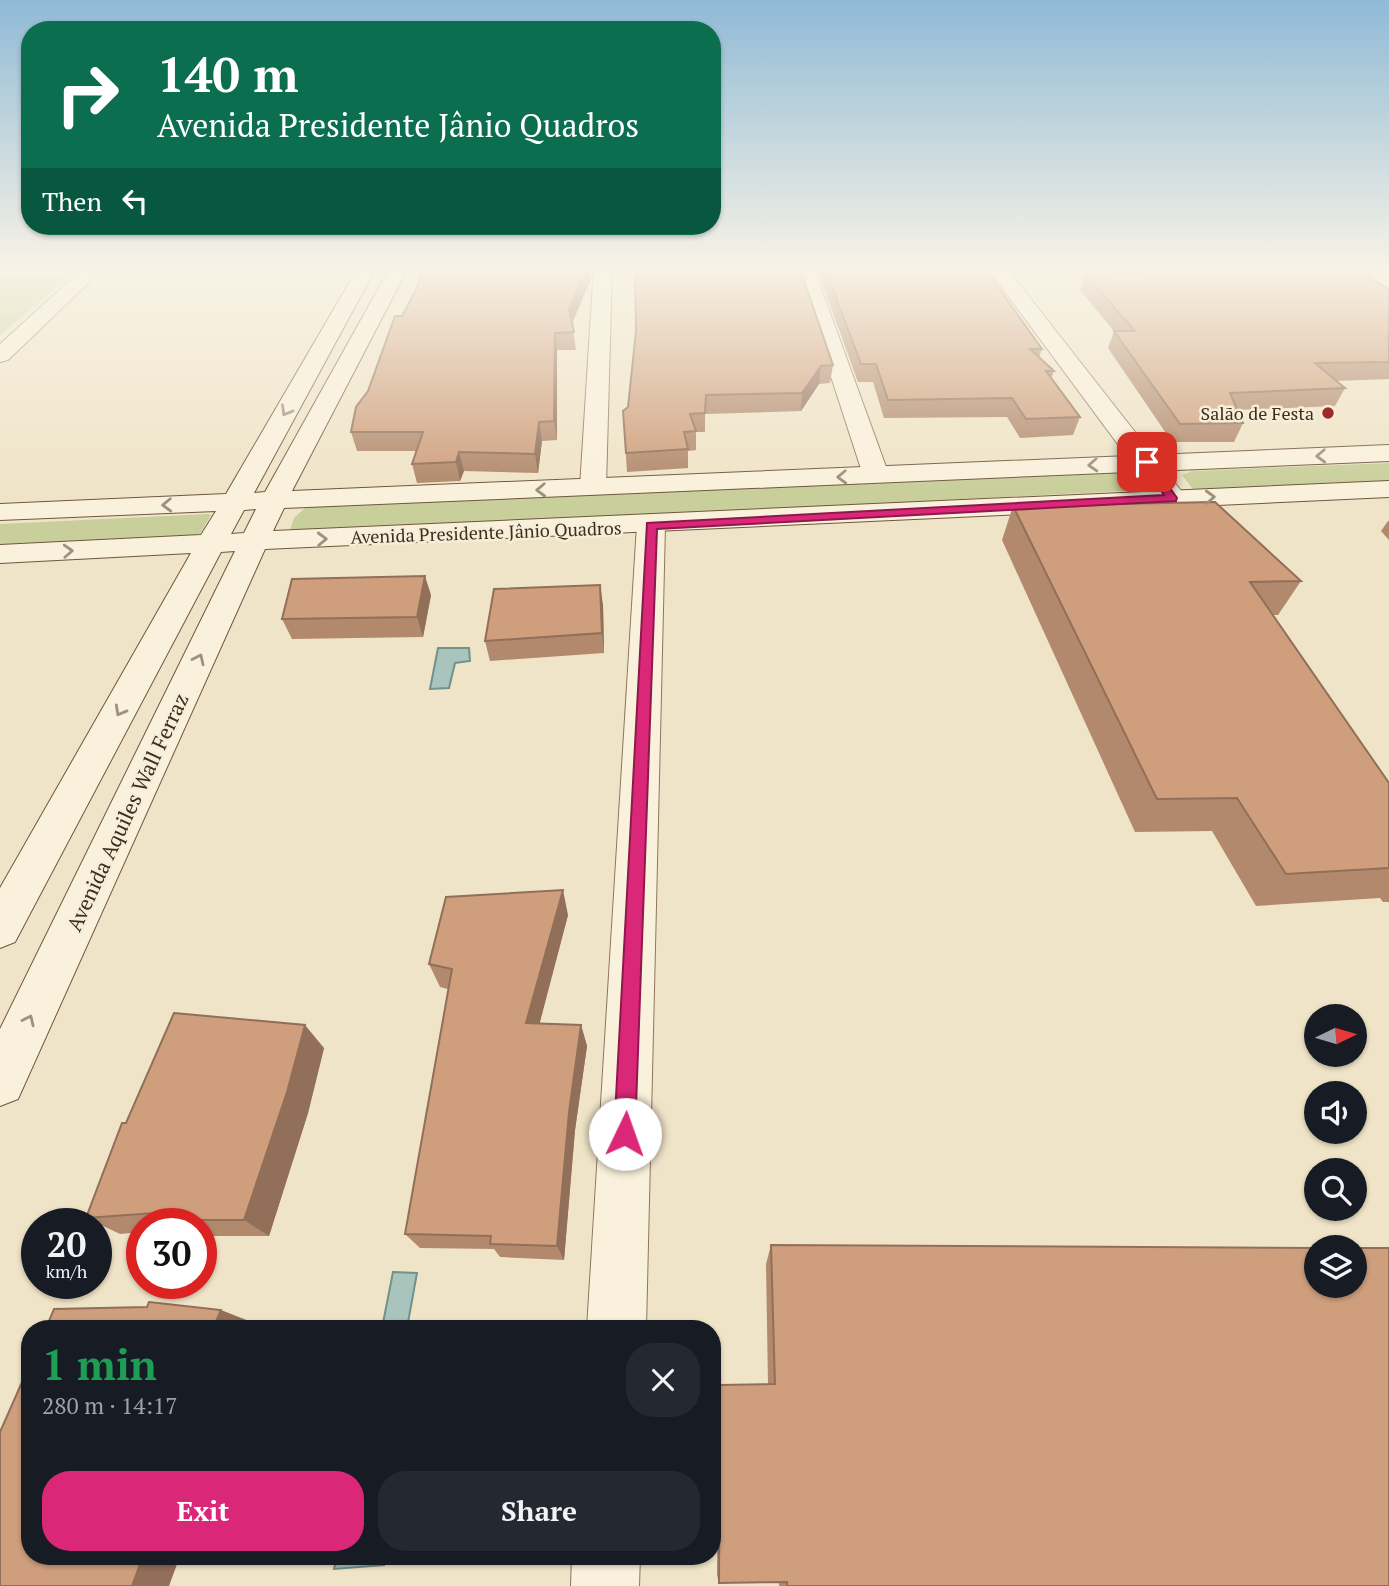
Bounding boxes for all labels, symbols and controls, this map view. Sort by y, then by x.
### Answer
text: 140 m [157,41,299,106]
icon: right [42,49,133,140]
text: Avenida Presidente Jânio Quadros [157,104,639,146]
icon: left [116,182,154,220]
text: Then [42,184,102,218]
place label: Salão de Festa [1201,401,1314,425]
one-way arrow [281,404,294,416]
marker: Salão de Festa [1320,405,1336,421]
pin [1117,432,1177,492]
icon: arrive [1128,443,1166,481]
one-way arrow [1315,448,1326,463]
one-way arrow [1088,457,1099,472]
one-way arrow [836,469,847,484]
one-way arrow [535,482,546,497]
one-way arrow [1205,489,1216,504]
one-way arrow [162,497,173,512]
street label: Avenida Presidente Jânio Quadros [350,515,622,549]
one-way arrow [317,531,328,546]
one-way arrow [63,543,74,558]
one-way arrow [191,654,205,666]
street label: Avenida Aquiles Wall Ferraz [59,688,195,936]
one-way arrow [115,704,128,716]
north arrow [1304,1004,1367,1068]
map controls [1304,1004,1367,1298]
one-way arrow [21,1015,35,1027]
button: sound [1304,1081,1367,1144]
position arrow [588,1097,662,1171]
button: search [1304,1158,1367,1221]
speed limit sign: 30 [126,1208,217,1299]
text: 20 [47,1221,86,1267]
button: layers [1304,1235,1367,1298]
text: km/h [46,1259,87,1283]
text: 1 min [42,1336,157,1392]
button: close [626,1343,700,1417]
text: 280 m · 14:17 [42,1390,177,1421]
button: Exit [42,1471,364,1551]
button: Share [378,1471,700,1551]

